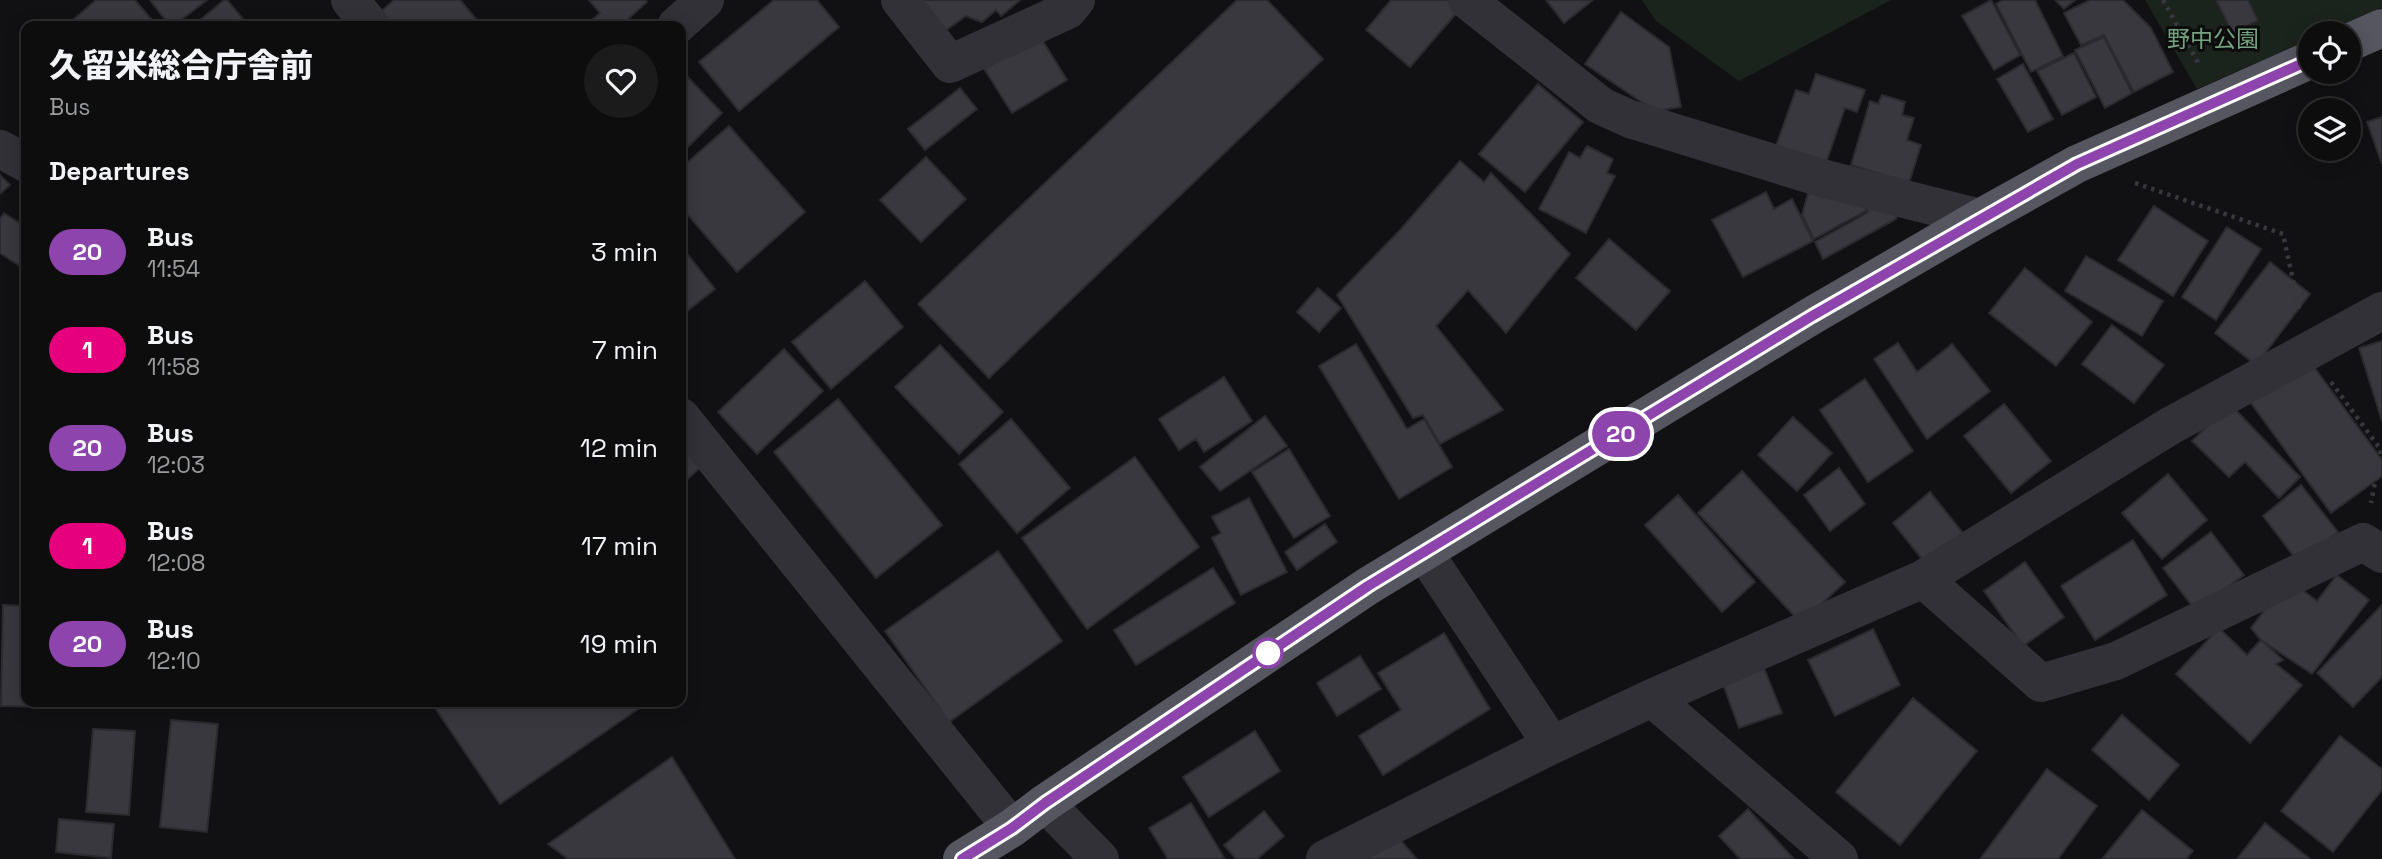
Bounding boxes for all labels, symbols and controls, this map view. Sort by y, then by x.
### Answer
map controls [2298,21,2361,161]
button: locate [2298,21,2361,84]
park label: 野中公園 [2167,24,2259,54]
button: heart [584,44,658,118]
text: 久留米総合庁舎前 [49,45,313,87]
text: Bus [49,92,90,122]
button: layers [2298,98,2361,161]
text: Departures [49,154,190,188]
text: Bus [147,220,194,254]
text: 3 min [591,235,658,269]
text: 20 [73,236,102,267]
text: 11:54 [147,254,200,284]
text: Bus [147,318,194,352]
text: 7 min [592,333,658,367]
text: 1 [82,334,93,365]
text: 11:58 [147,352,200,382]
line badge: 20 [1590,411,1652,457]
text: Bus [147,416,194,450]
text: 20 [1606,418,1636,449]
text: 12 min [580,431,658,465]
text: 20 [73,432,102,463]
text: 12:03 [147,450,205,480]
text: Bus [147,514,194,548]
text: 17 min [581,529,658,563]
text: 1 [82,530,93,561]
text: 12:08 [147,548,205,578]
text: Bus [147,612,194,646]
text: 19 min [580,627,658,661]
text: 20 [73,628,102,659]
unlabelled marker [1253,638,1283,668]
text: 12:10 [147,646,201,676]

